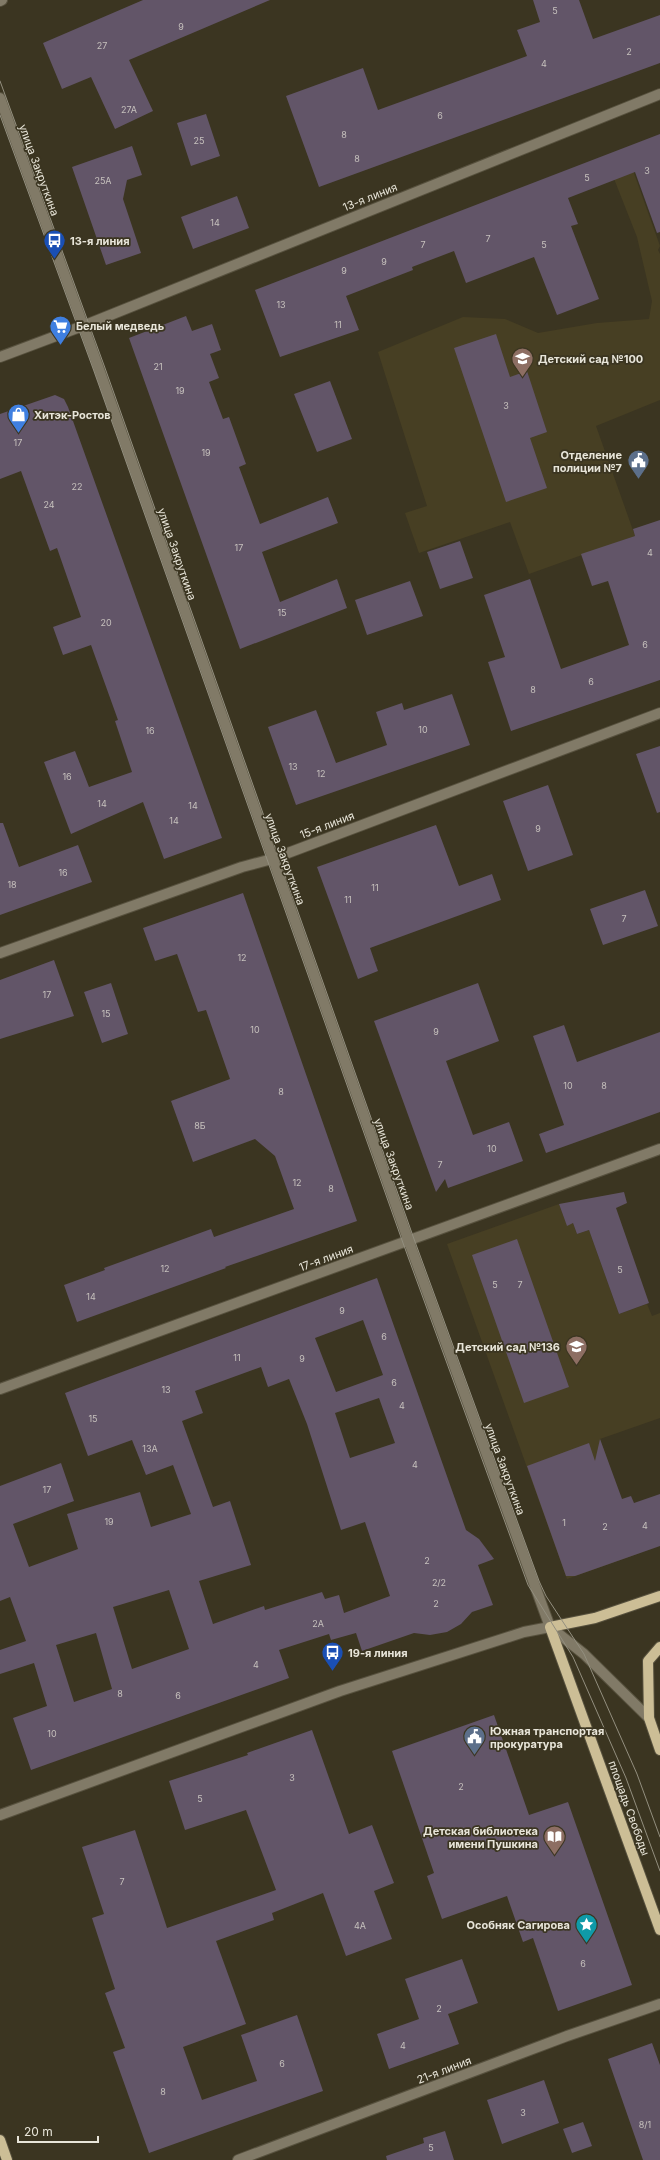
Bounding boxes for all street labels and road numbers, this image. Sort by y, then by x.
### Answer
street label: улица Закруткина [16,122,62,218]
street label: 13-я линия [341,180,399,214]
street label: улица Закруткина [155,506,199,602]
street label: 15-я линия [298,808,356,842]
street label: улица Закруткина [262,811,308,907]
street label: улица Закруткина [371,1116,417,1212]
street label: 17-я линия [297,1242,355,1274]
street label: улица Закруткина [482,1421,528,1517]
street label: площадь Свободы [605,1759,653,1857]
street label: 21-я линия [415,2053,473,2087]

